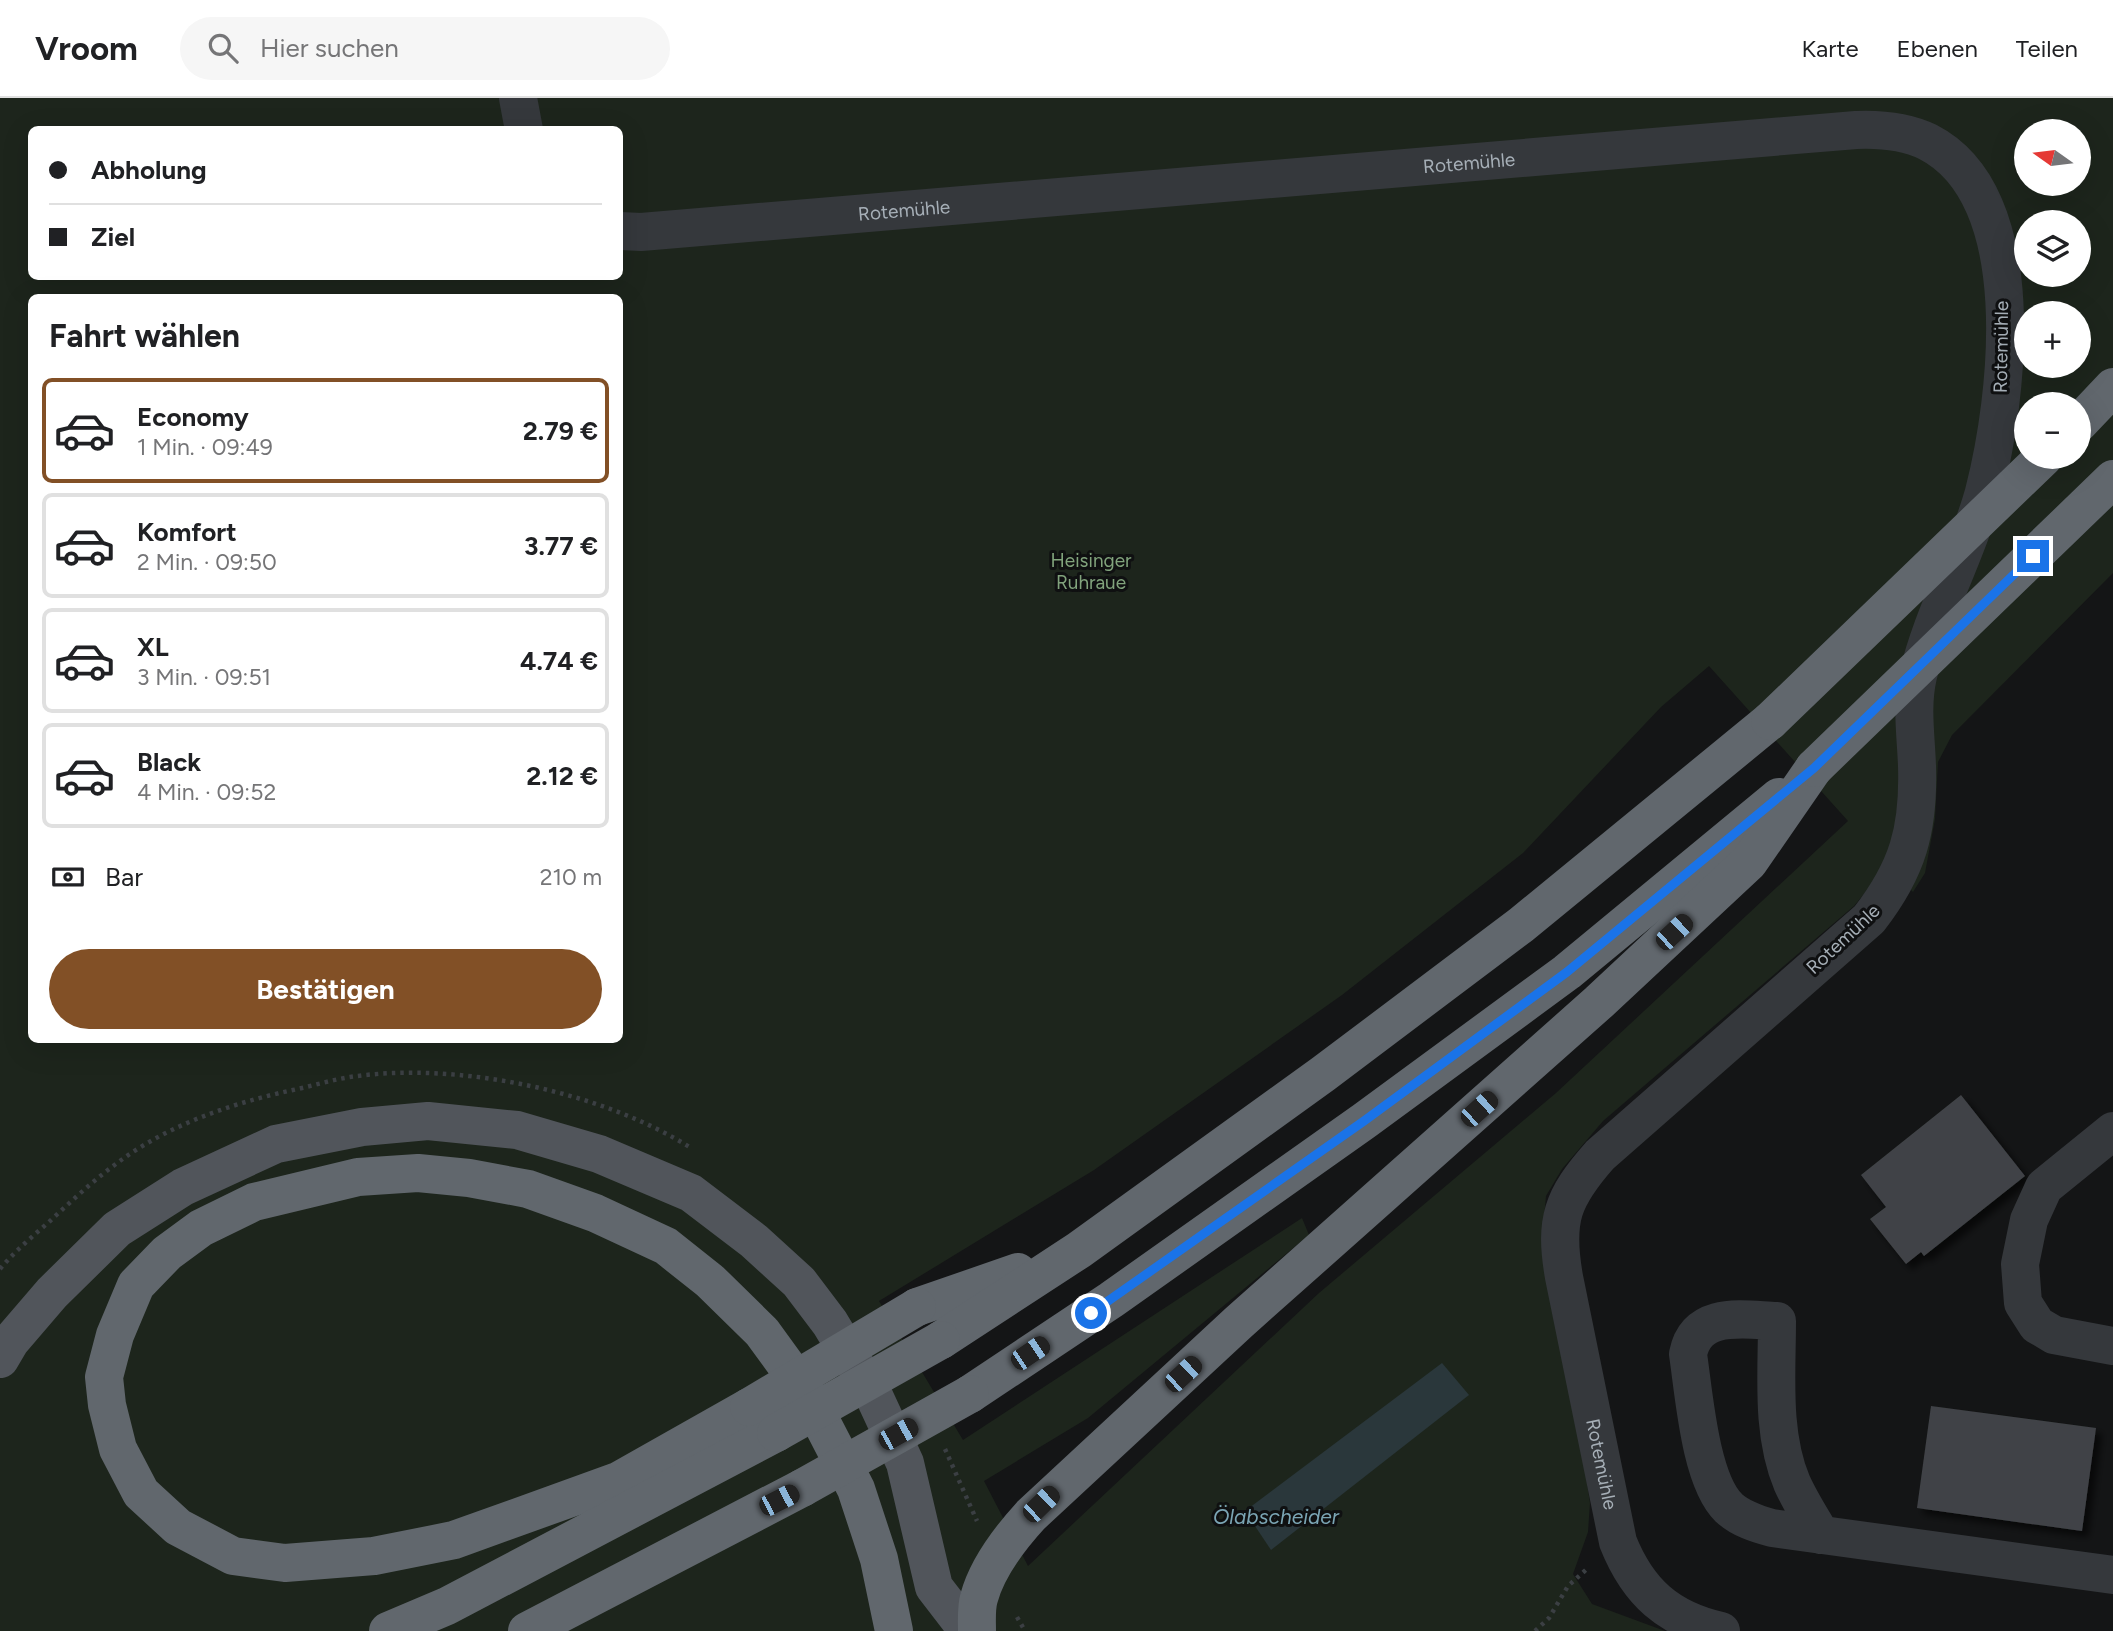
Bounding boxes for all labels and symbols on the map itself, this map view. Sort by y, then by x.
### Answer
north arrow [2014,119,2091,196]
street label: Rotemühle [1422,147,1516,178]
street label: Rotemühle [857,195,951,225]
street label: Rotemühle [1989,301,2013,393]
route end [2017,540,2049,572]
park label: Heisinger Ruhraue [1051,549,1132,594]
street label: Rotemühle [1801,899,1885,979]
car [1652,910,1697,954]
car [1457,1087,1502,1131]
route start [1075,1297,1107,1329]
car [1007,1333,1054,1373]
car [1161,1352,1206,1396]
car [875,1415,922,1453]
street label: Rotemühle [1582,1416,1623,1512]
car [756,1481,803,1519]
car [1019,1482,1064,1526]
water label: Ölabscheider [1213,1504,1340,1529]

